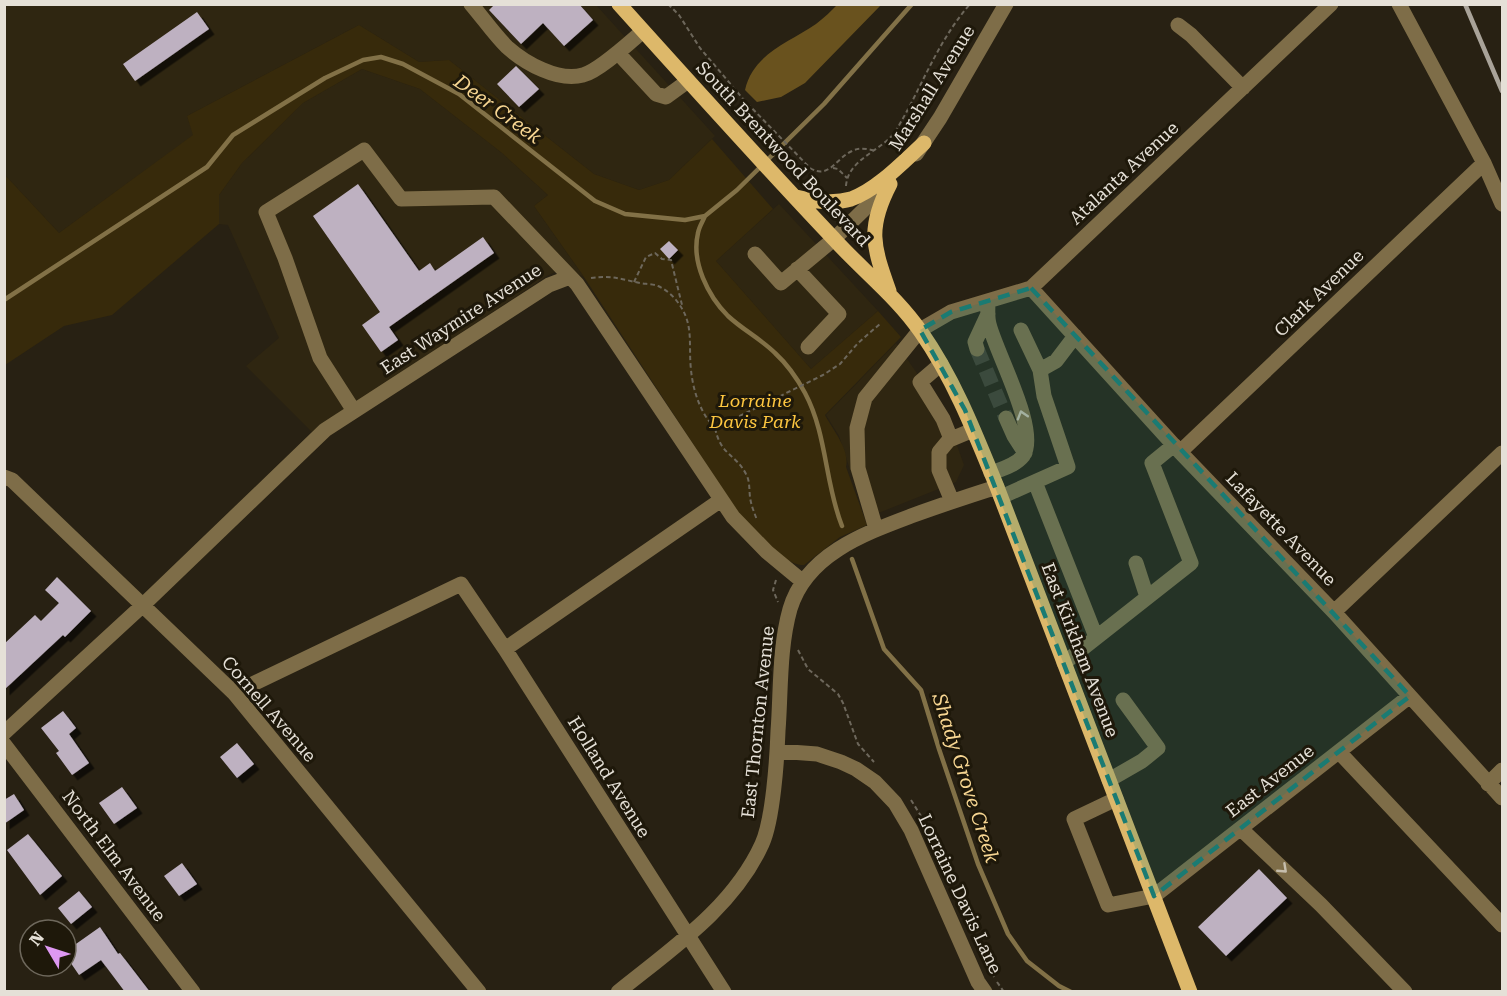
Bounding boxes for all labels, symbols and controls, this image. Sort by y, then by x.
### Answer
street label: Marshall Avenue [884,21,979,154]
street label: South Brentwood Boulevard [692,57,875,251]
water label: Deer Creek [449,69,547,149]
street label: Atalanta Avenue [1065,117,1183,228]
street label: Clark Avenue [1270,245,1368,341]
street label: East Waymire Avenue [377,259,545,378]
park label: Lorraine Davis Park [708,390,801,432]
one-way arrow [1017,410,1029,421]
street label: Lafayette Avenue [1222,468,1341,590]
street label: East Kirkham Avenue [1037,560,1124,740]
street label: East Thornton Avenue [737,625,778,819]
street label: Cornell Avenue [218,652,321,766]
water label: Shady Grove Creek [927,689,1005,866]
street label: Holland Avenue [564,712,655,841]
street label: East Avenue [1222,740,1318,821]
street label: North Elm Avenue [58,786,171,925]
street label: Lorraine Davis Lane [914,811,1007,977]
one-way arrow [1277,862,1287,873]
north arrow [18,918,78,978]
text: N [25,928,48,950]

